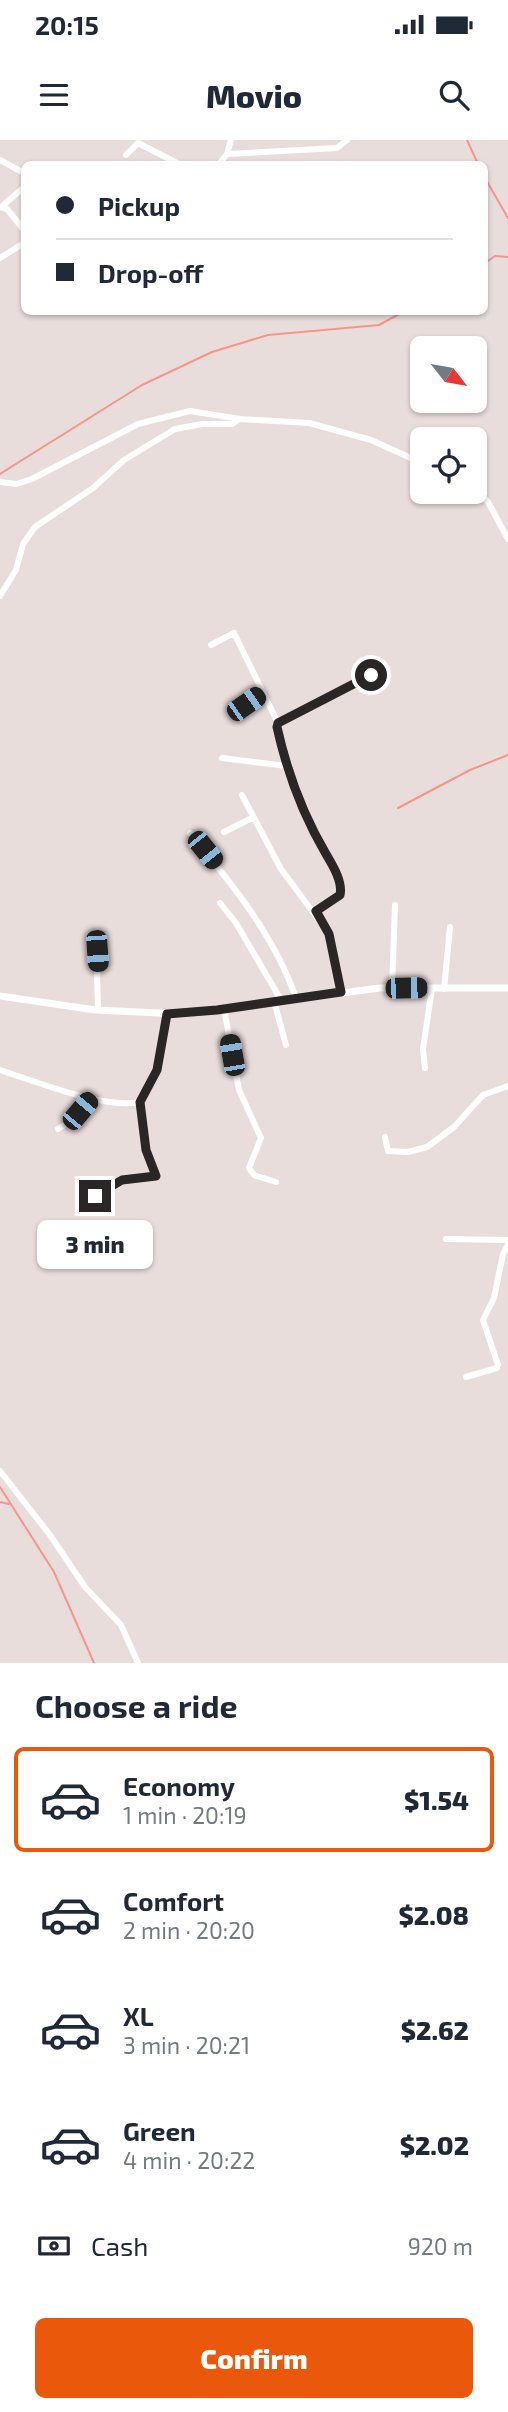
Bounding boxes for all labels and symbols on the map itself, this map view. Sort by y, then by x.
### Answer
north arrow [410,336,486,413]
route start [355,659,387,691]
car [223,683,270,725]
car [184,827,227,873]
car [86,929,109,973]
car [385,977,428,999]
car [219,1032,246,1078]
car [59,1088,102,1134]
route end [79,1180,111,1212]
callout: 3 min [37,1220,153,1270]

